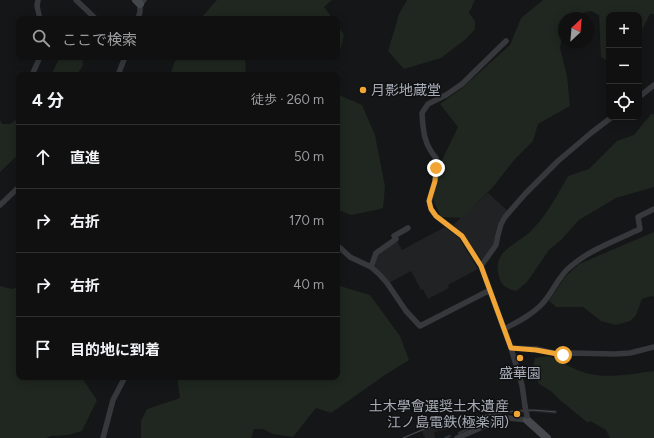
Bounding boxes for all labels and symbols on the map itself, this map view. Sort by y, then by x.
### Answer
north arrow [558,12,594,48]
place label: 月影地蔵堂 [371,82,441,99]
marker: 月影地蔵堂 [358,85,368,95]
route end [427,159,445,177]
route start [554,346,572,364]
marker: 盛華園 [515,353,525,363]
place label: 盛華園 [499,365,541,382]
place label: 土木學會選奨土木遺産 江ノ島電鉄(極楽洞) [369,398,509,431]
marker: 土木學會選奨土木遺産 江ノ島電鉄(極楽洞) [512,409,522,419]

